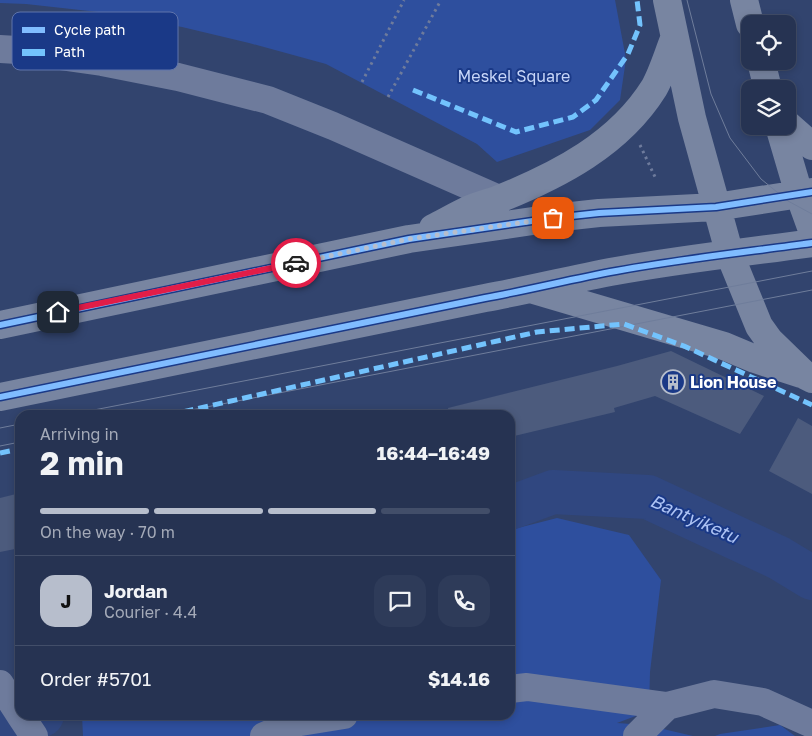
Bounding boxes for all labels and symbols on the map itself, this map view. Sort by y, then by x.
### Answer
legend [12,12,178,70]
text: Cycle path [54,21,125,38]
text: Path [54,43,85,60]
park label: Meskel Square [458,66,570,86]
pin [532,197,574,239]
courier [271,238,321,288]
pin [37,291,79,333]
building icon: Lion House [660,369,686,395]
place label: Lion House [690,372,776,392]
water label: Bantyiketu [647,489,743,548]

